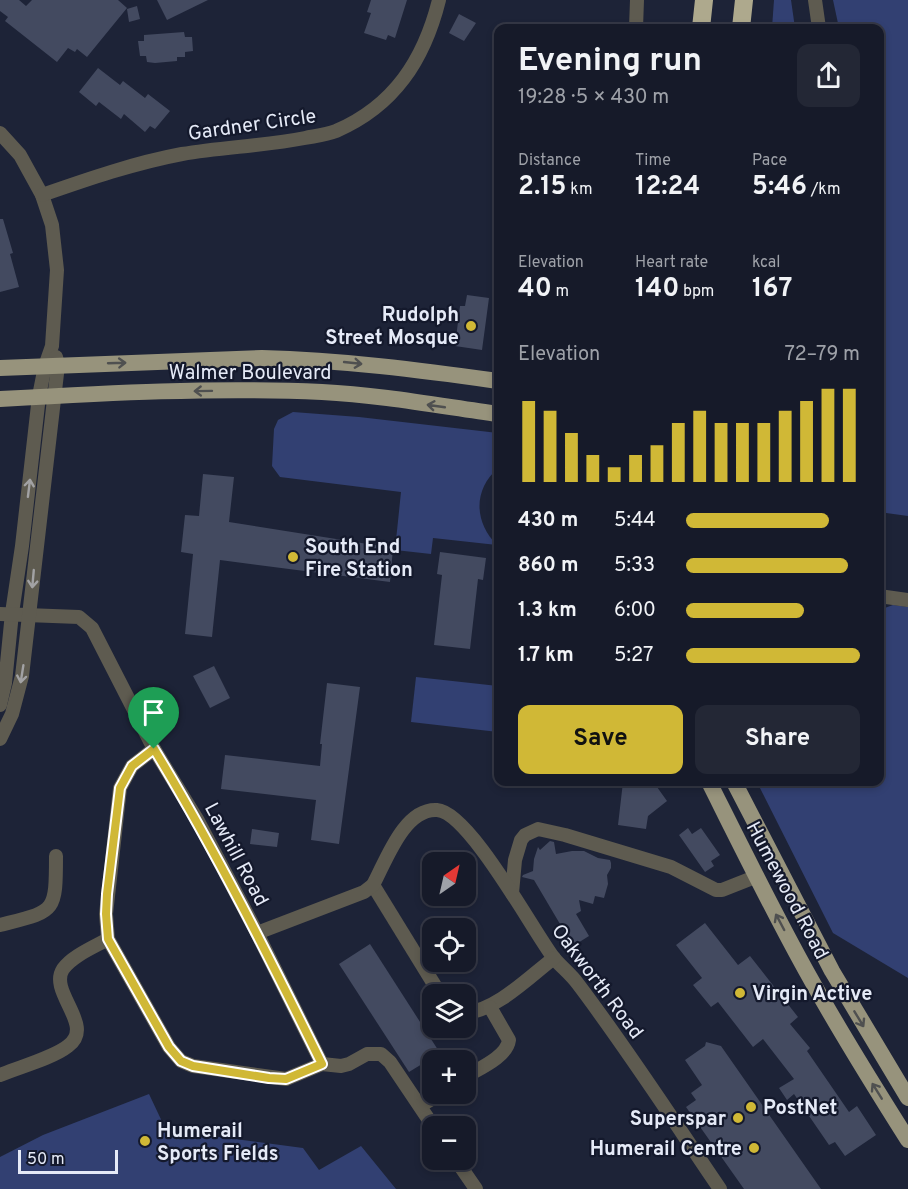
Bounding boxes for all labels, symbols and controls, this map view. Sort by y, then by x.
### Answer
text: Evening run [518,41,702,83]
button: share [797,44,860,107]
text: 19:28 · 5 × 430 m [518,85,669,111]
street label: Gardner Circle [186,104,318,148]
text: Distance [518,151,581,171]
text: Time [635,151,671,171]
text: Pace [752,151,787,171]
text: 2.15 [518,171,567,204]
text: 12:24 [635,171,700,204]
text: 5:46 [752,171,807,204]
text: km [567,180,592,200]
text: /km [807,180,841,200]
text: Elevation [518,253,584,273]
text: Heart rate [635,253,708,273]
text: kcal [752,253,780,273]
text: 40 [518,273,552,306]
text: 140 [635,273,679,306]
text: 167 [752,273,792,306]
text: m [552,282,569,302]
text: bpm [679,282,714,302]
place label: Rudolph Street Mosque [325,303,459,352]
marker: Rudolph Street Mosque [464,319,478,333]
text: Elevation [518,342,600,368]
text: 72–79 m [784,342,860,368]
one-way arrow [106,357,126,369]
one-way arrow [343,358,363,369]
street label: Walmer Boulevard [168,361,332,387]
one-way arrow [193,386,213,397]
one-way arrow [426,400,446,411]
one-way arrow [24,479,35,499]
text: 430 m [518,508,578,534]
text: 5:44 [614,508,656,534]
place label: South End Fire Station [305,535,413,584]
marker: South End Fire Station [286,550,300,564]
text: 860 m [518,553,579,579]
text: 5:33 [614,553,655,579]
one-way arrow [27,568,38,588]
text: 1.3 km [518,598,577,624]
text: 6:00 [614,598,656,624]
text: 1.7 km [518,643,574,669]
text: 5:27 [614,643,653,669]
one-way arrow [16,663,27,683]
pin [128,687,179,749]
icon: arrive [137,696,170,729]
button: Save [518,705,683,774]
button: Share [695,705,860,774]
street label: Lawhill Road [197,799,273,911]
street label: Humewood Road [739,818,834,964]
north arrow [422,852,476,906]
map controls [422,852,476,1170]
one-way arrow [774,914,786,931]
button: locate [422,918,476,972]
street label: Oakworth Road [545,919,648,1045]
place label: Virgin Active [752,982,872,1008]
button: layers [422,984,476,1038]
marker: Virgin Active [733,986,747,1000]
one-way arrow [854,1010,866,1027]
button: + [422,1050,476,1104]
one-way arrow [871,1083,883,1100]
place label: PostNet [763,1096,837,1122]
marker: PostNet [744,1100,758,1114]
place label: Superspar [630,1107,727,1133]
marker: Superspar [731,1111,745,1125]
button: − [422,1116,476,1170]
place label: Humerail Sports Fields [157,1119,279,1168]
marker: Humerail Sports Fields [138,1134,152,1148]
place label: Humerail Centre [590,1137,742,1163]
marker: Humerail Centre [747,1141,761,1155]
scale bar [18,1147,118,1174]
text: 50 m [27,1150,65,1170]

